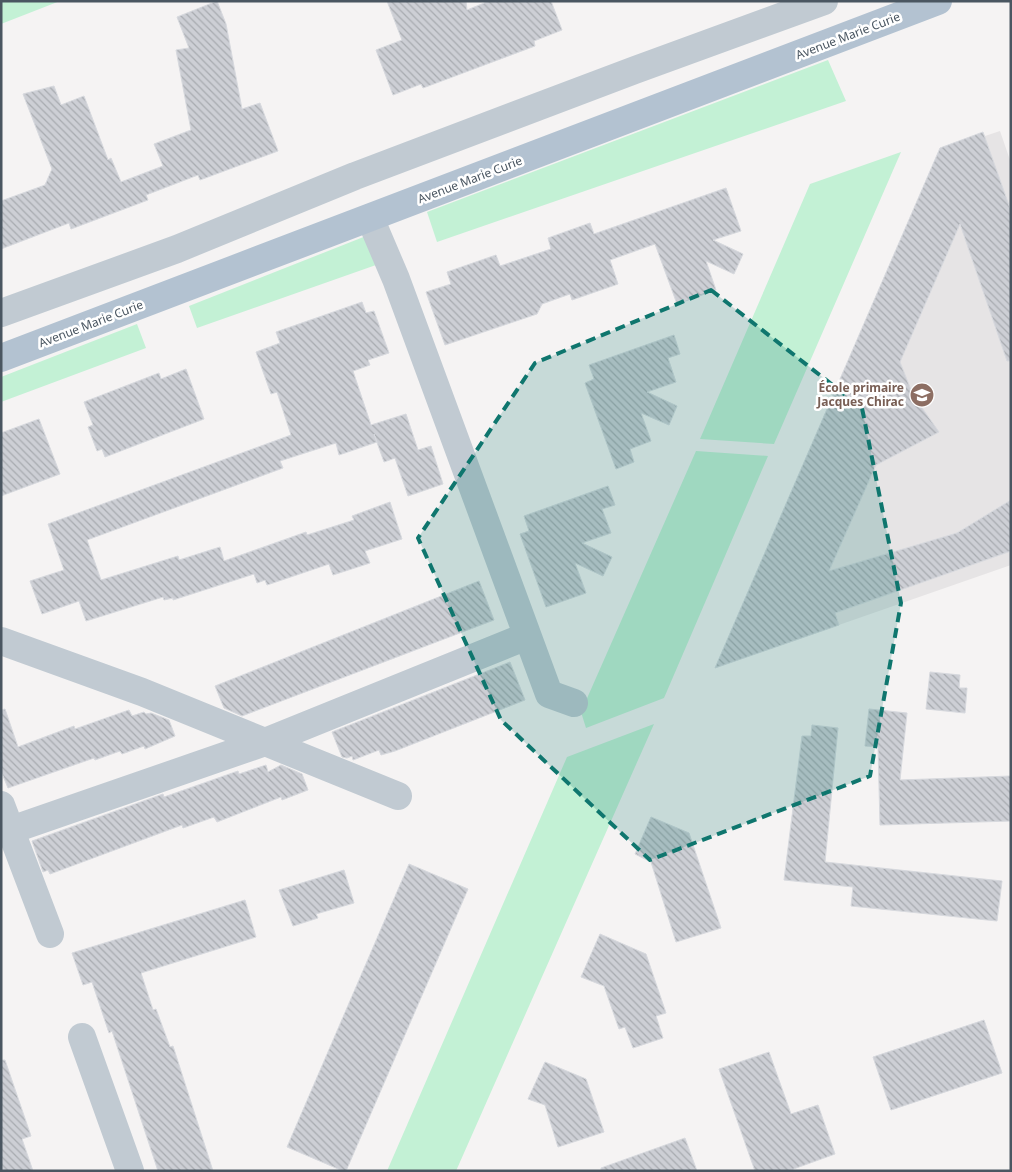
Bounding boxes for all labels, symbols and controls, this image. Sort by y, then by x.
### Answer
street label: Avenue Marie Curie [793,8,903,63]
street label: Avenue Marie Curie [415,152,525,207]
street label: Avenue Marie Curie [36,296,146,351]
place label: École primaire Jacques Chirac [816,379,904,410]
school or university icon: École primaire Jacques Chirac [909,382,935,408]

